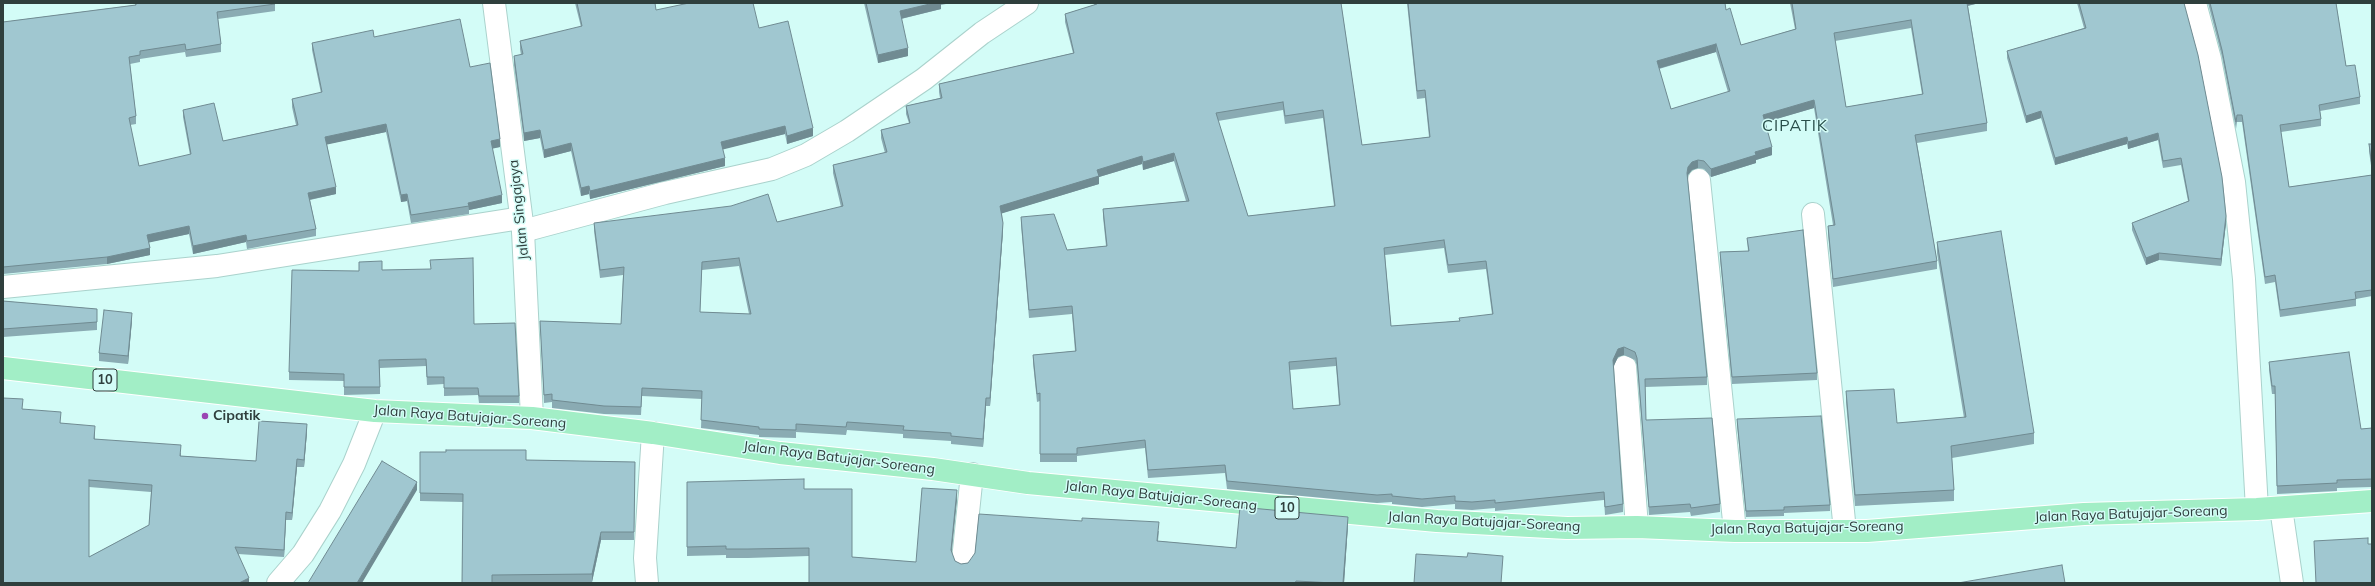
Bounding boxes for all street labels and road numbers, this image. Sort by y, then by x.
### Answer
street label: Jalan Singajaya [505,159,533,261]
road number: 10 [93,369,117,391]
street label: Jalan Raya Batujajar-Soreang [373,402,567,432]
street label: Jalan Raya Batujajar-Soreang [742,438,936,478]
street label: Jalan Raya Batujajar-Soreang [1064,478,1258,514]
road number: 10 [1275,497,1299,519]
street label: Jalan Raya Batujajar-Soreang [2034,502,2228,526]
street label: Jalan Raya Batujajar-Soreang [1387,509,1581,535]
street label: Jalan Raya Batujajar-Soreang [1710,518,1904,538]

